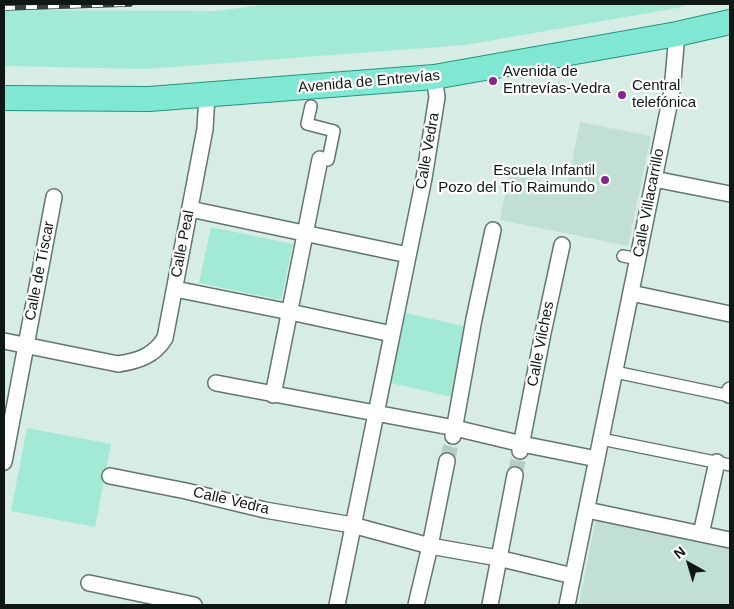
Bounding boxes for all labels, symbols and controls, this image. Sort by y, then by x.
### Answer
place label: Avenida de Entrevías-Vedra [503,63,611,98]
street label: Avenida de Entrevías [297,67,441,97]
marker: Avenida de Entrevías-Vedra [487,75,499,87]
place label: Central telefónica [632,77,696,112]
marker: Central telefónica [616,89,628,101]
street label: Calle Vedra [412,111,444,191]
street label: Calle Villacarrillo [630,147,668,259]
place label: Escuela Infantil Pozo del Tío Raimundo [438,162,595,197]
marker: Escuela Infantil Pozo del Tío Raimundo [599,174,611,186]
street label: Calle Peal [168,209,198,279]
street label: Calle de Tíscar [22,220,58,322]
street label: Calle Vilches [524,300,558,388]
street label: Calle Vedra [191,484,271,518]
north arrow [664,539,714,589]
text: N [671,543,689,562]

